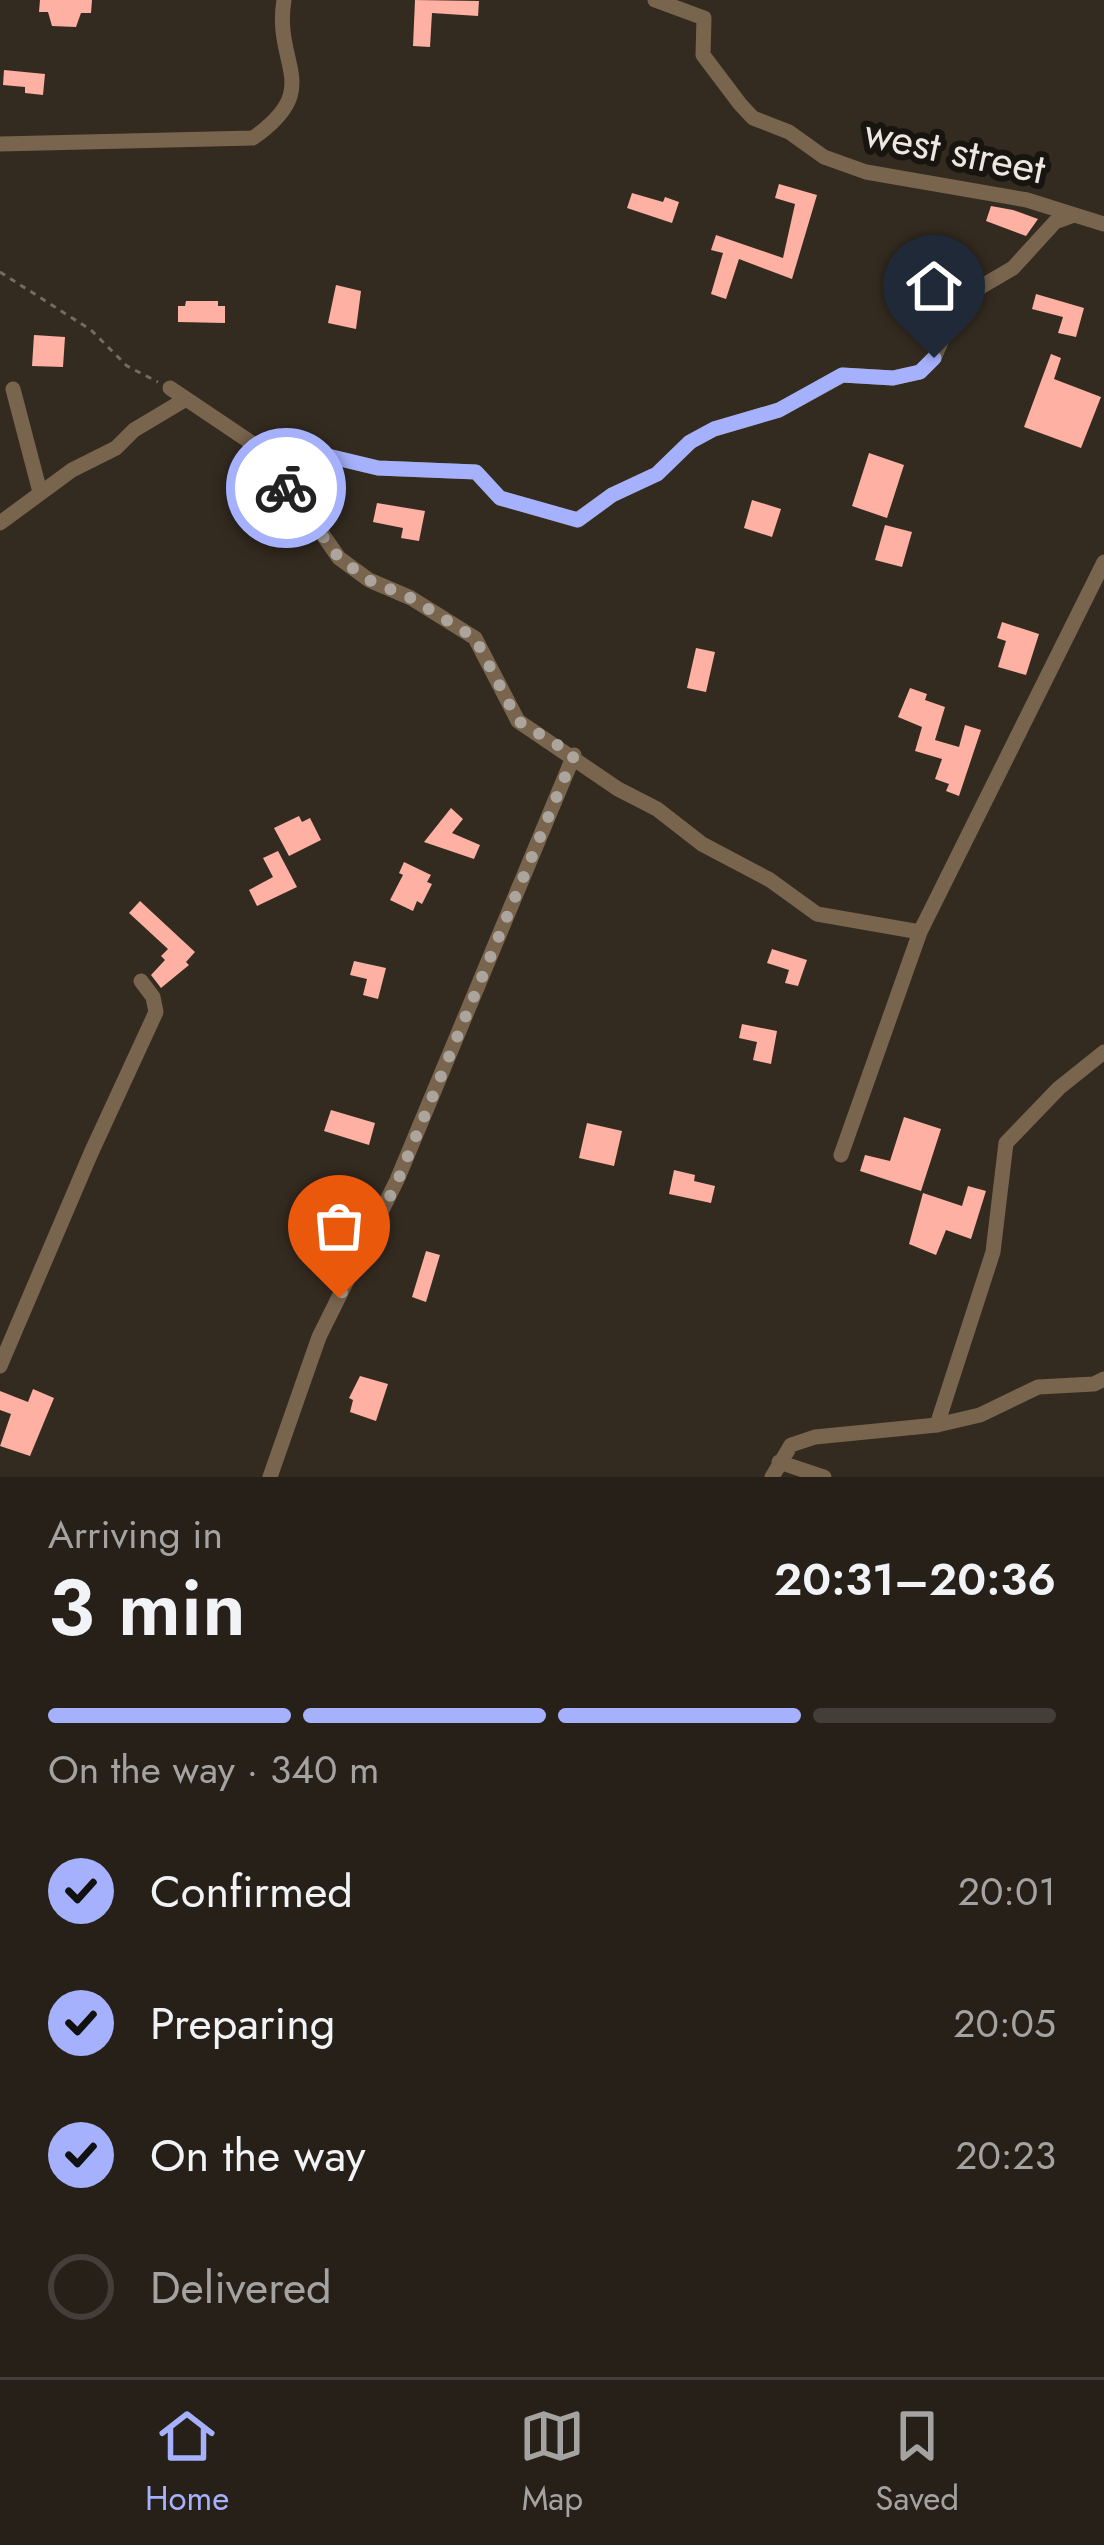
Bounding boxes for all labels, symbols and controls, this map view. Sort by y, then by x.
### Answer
street label: west street [859,102,1051,199]
pin [883,235,985,358]
icon: home [901,253,967,319]
courier [226,428,346,548]
icon: bike [253,455,319,521]
pin [288,1175,390,1298]
icon: bag [306,1193,372,1259]
text: Arriving in [48,1506,223,1563]
text: 20:31–20:36 [774,1547,1056,1612]
text: 3 min [48,1552,246,1664]
text: On the way · 340 m [48,1741,380,1798]
icon: check [48,1858,114,1924]
text: Confirmed [150,1859,353,1924]
text: 20:01 [958,1863,1056,1920]
icon: check [48,1990,114,2056]
text: Preparing [150,1991,335,2056]
text: 20:05 [953,1995,1056,2052]
icon: check [48,2122,114,2188]
text: On the way [150,2123,366,2188]
text: 20:23 [955,2127,1056,2184]
text: Delivered [150,2255,332,2320]
tab: Home [145,2403,229,2522]
tab: Map [519,2403,585,2522]
tab: Saved [875,2403,959,2522]

